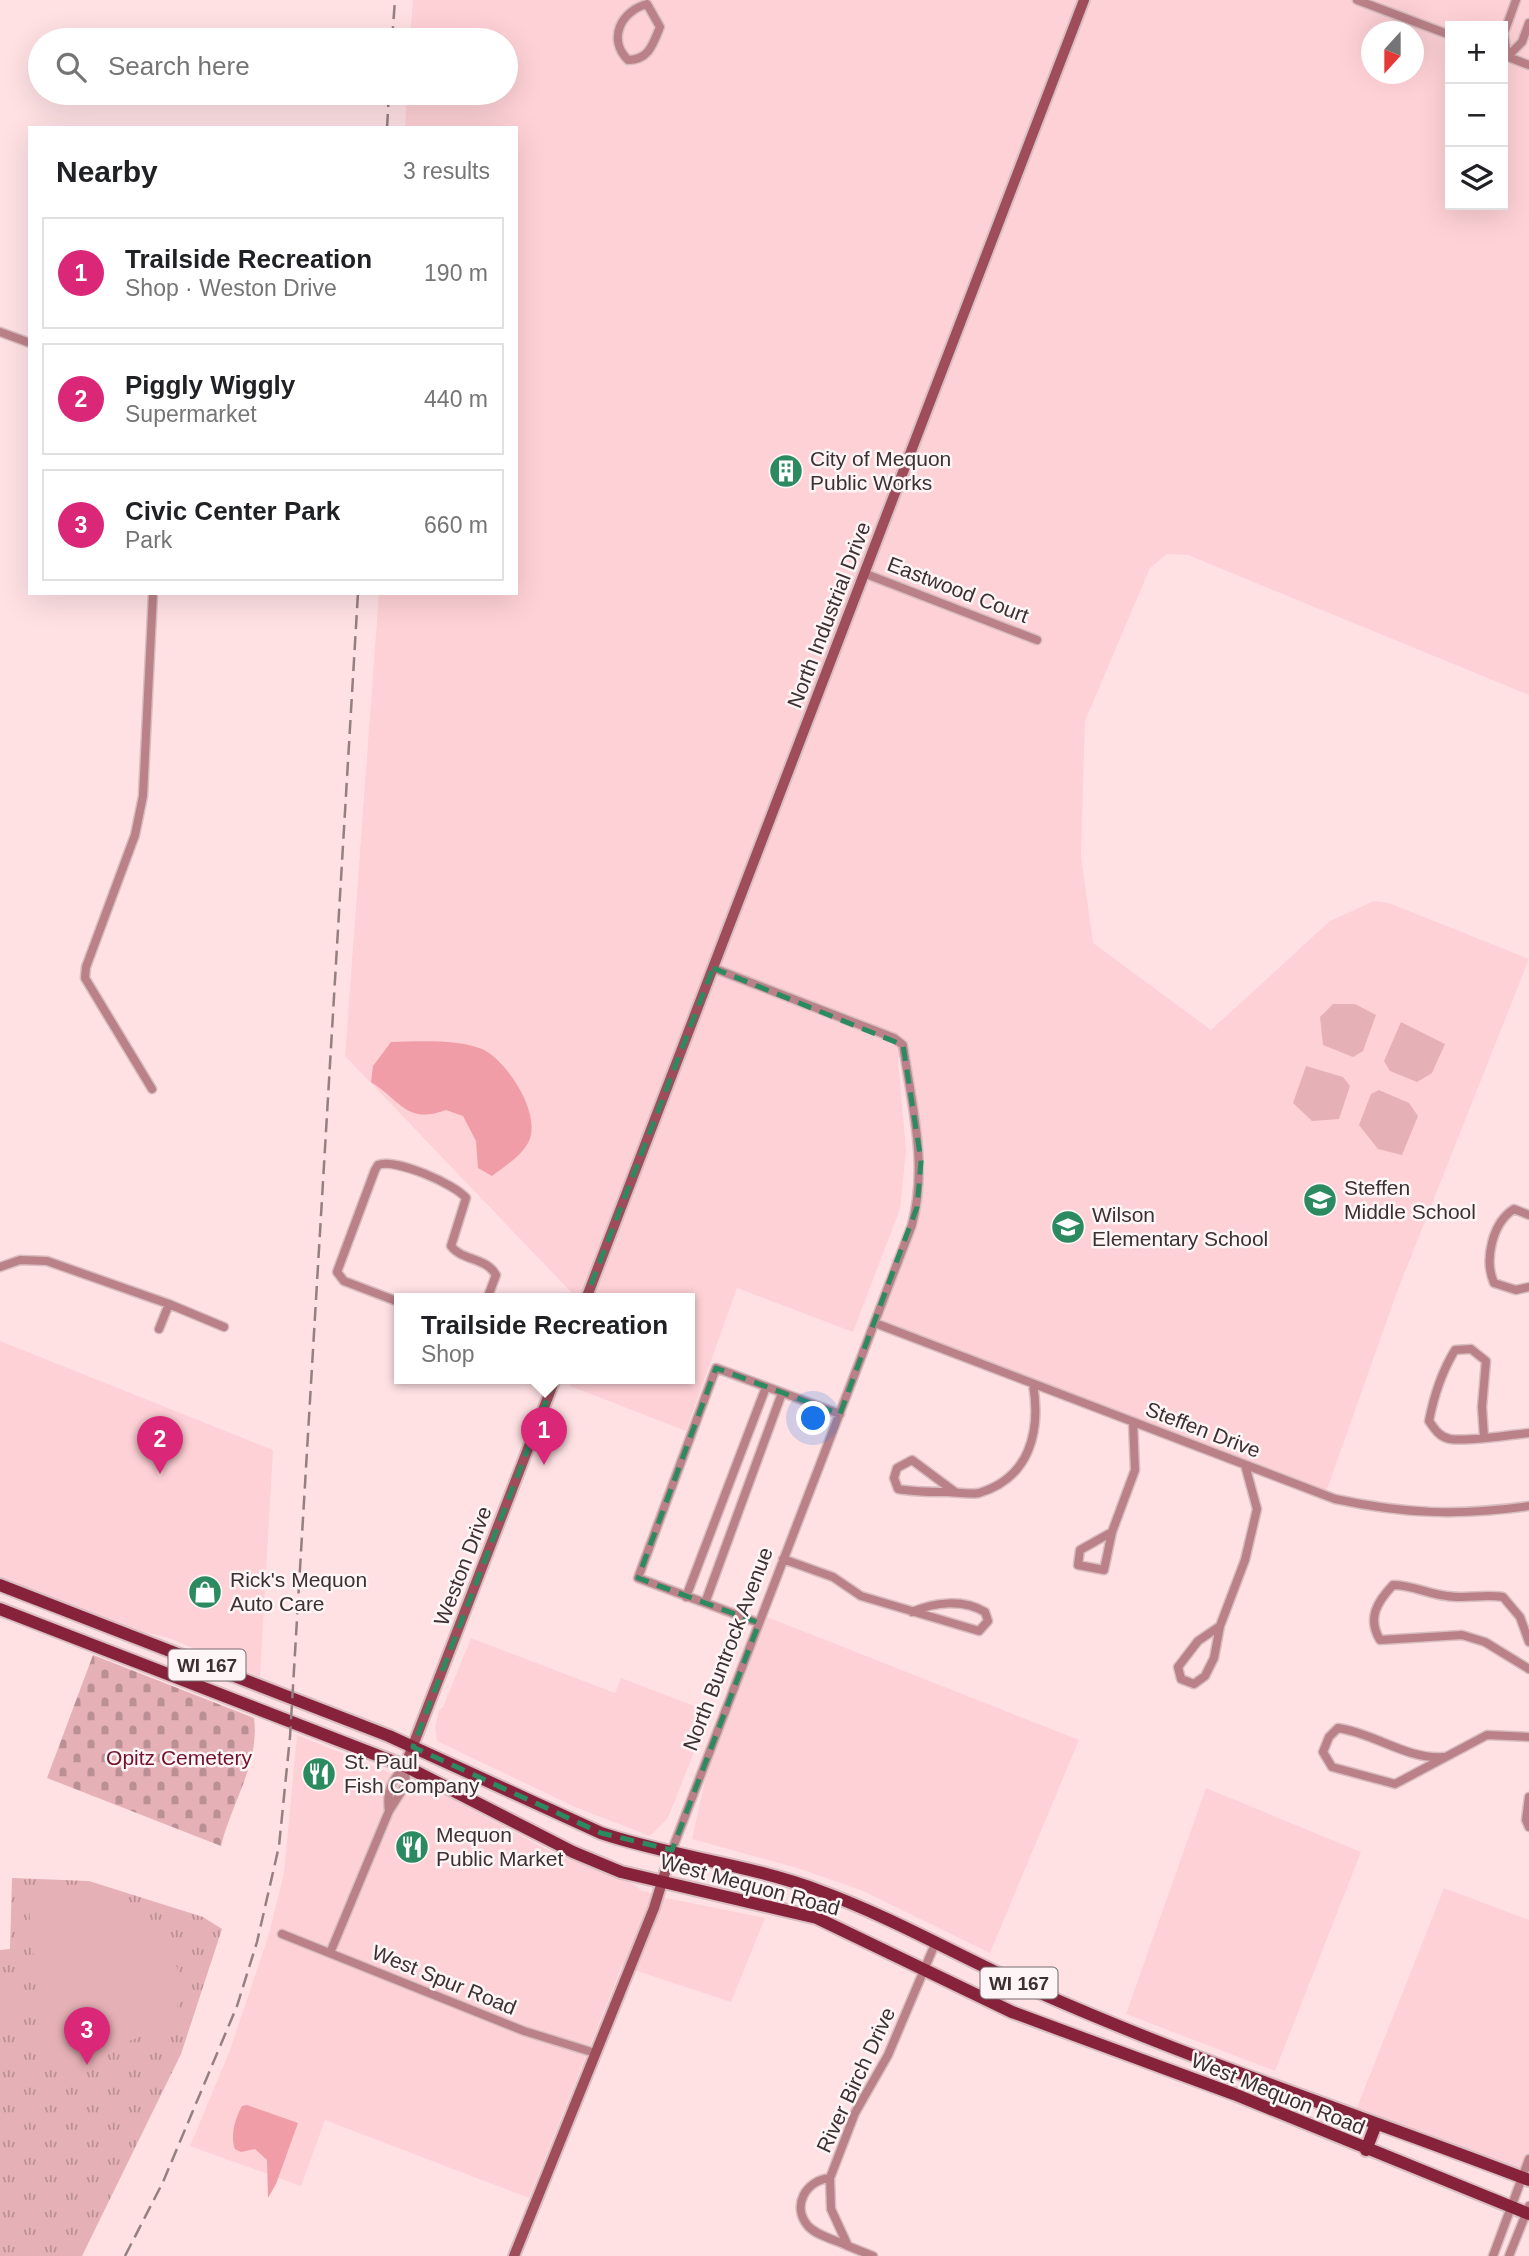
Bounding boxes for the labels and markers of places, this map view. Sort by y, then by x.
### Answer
place label: City of Mequon Public Works [810,447,951,494]
building icon: City of Mequon Public Works [767,452,805,490]
place label: Steffen Middle School [1344,1176,1476,1223]
school or university icon: Steffen Middle School [1301,1181,1339,1219]
place label: Wilson Elementary School [1092,1203,1268,1250]
school or university icon: Wilson Elementary School [1049,1208,1087,1246]
pin: 1 [521,1407,567,1465]
pin: 2 [137,1416,183,1474]
place label: Rick's Mequon Auto Care [230,1568,367,1615]
shop icon: Rick's Mequon Auto Care [186,1573,224,1611]
place label: St. Paul Fish Company [344,1750,480,1797]
restaurant icon: St. Paul Fish Company [300,1755,338,1793]
place label: Mequon Public Market [436,1823,563,1870]
restaurant icon: Mequon Public Market [393,1828,431,1866]
pin: 3 [64,2007,110,2065]

